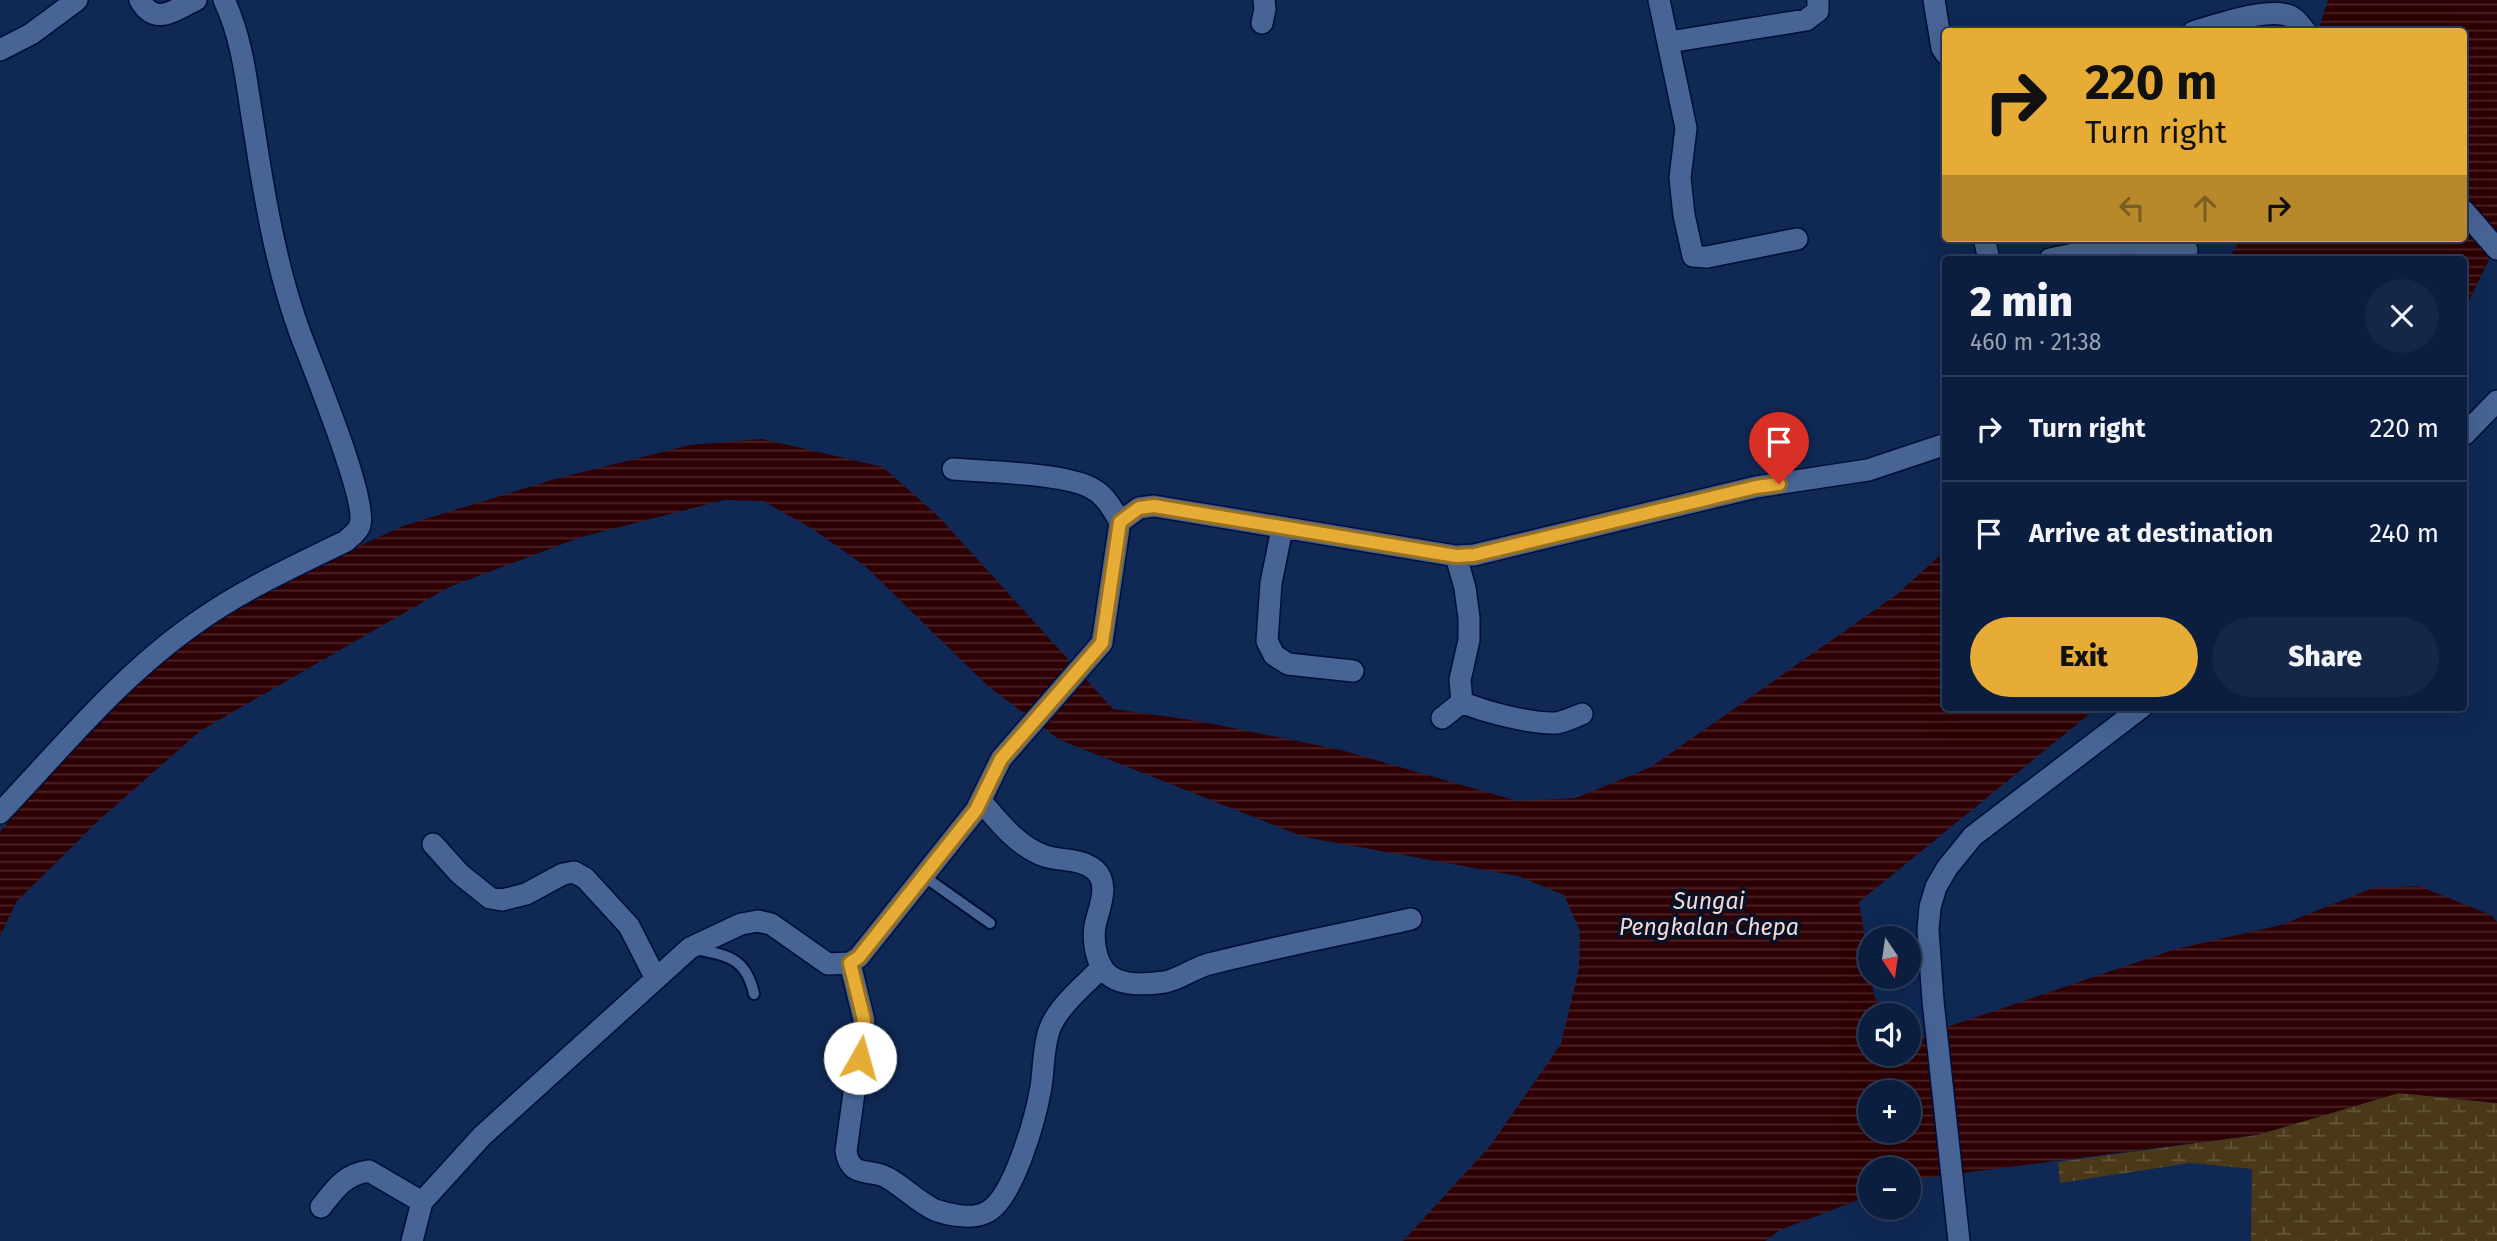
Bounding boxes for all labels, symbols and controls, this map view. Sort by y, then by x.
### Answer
text: 220 m [2085,53,2217,112]
icon: right [1970,56,2061,147]
text: Turn right [2085,113,2227,151]
icon: left [2113,189,2151,227]
icon: ahead [2186,189,2224,227]
icon: right [2259,189,2297,227]
text: 2 min [1970,277,2073,327]
button: close [2365,279,2439,353]
text: 460 m · 21:38 [1970,328,2102,356]
icon: right [1970,410,2008,448]
pin [1749,412,1809,484]
text: Turn right [2029,413,2146,444]
text: 220 m [2370,413,2439,444]
icon: arrive [1760,423,1798,461]
icon: arrive [1970,515,2008,553]
text: Arrive at destination [2029,518,2273,549]
text: 240 m [2369,518,2439,549]
button: Exit [1970,617,2198,697]
button: Share [2212,617,2439,697]
water label: Sungai Pengkalan Chepa [1619,887,1799,941]
north arrow [1858,926,1922,989]
map controls [1858,926,1921,1220]
button: sound [1858,1003,1921,1066]
position arrow [823,1021,897,1095]
button: + [1858,1080,1921,1143]
button: − [1858,1157,1921,1220]

